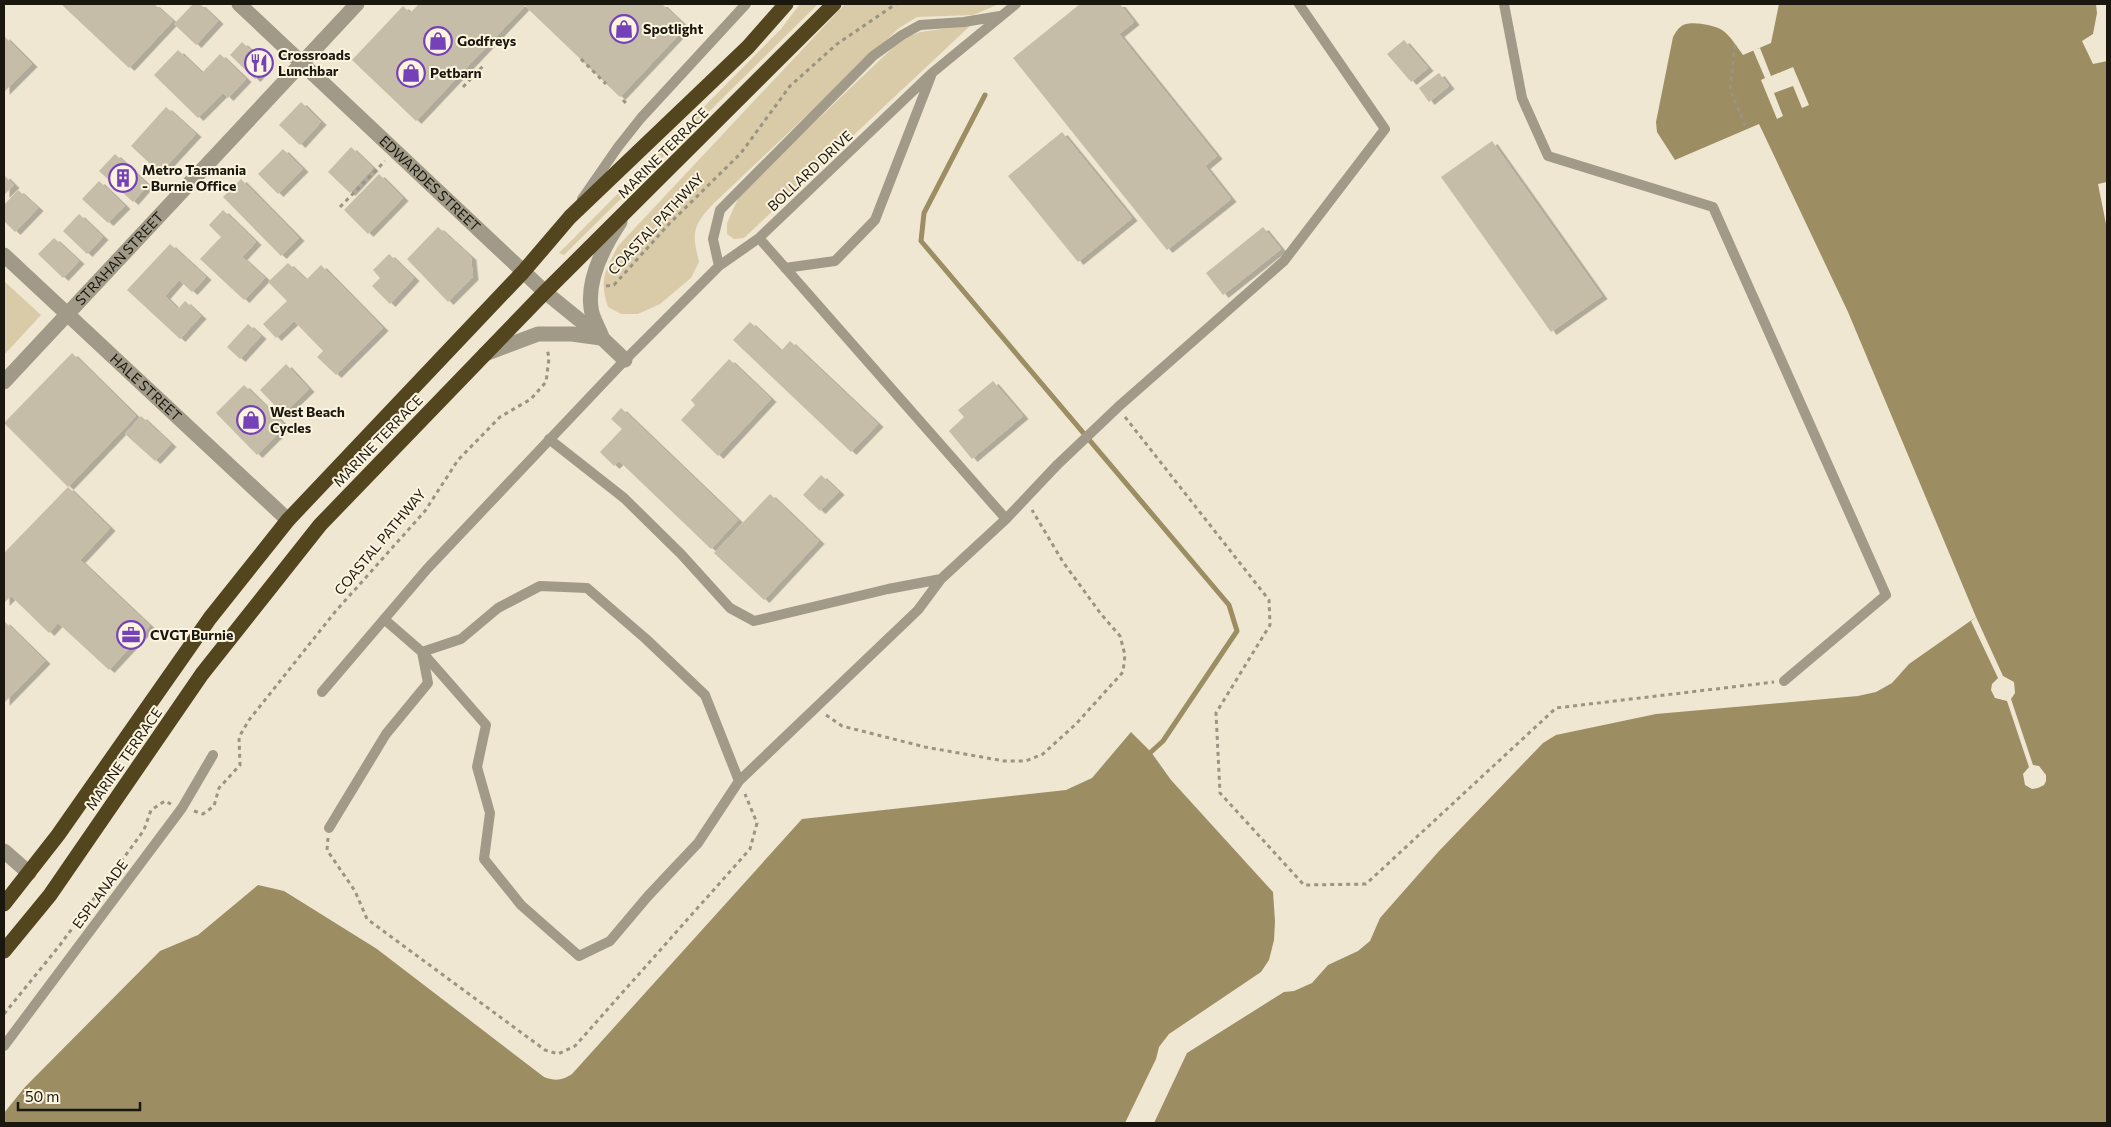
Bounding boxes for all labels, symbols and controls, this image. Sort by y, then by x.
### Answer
shop icon: Spotlight [609,14,639,44]
place label: Spotlight [643,20,703,37]
shop icon: Godfreys [423,26,453,56]
place label: Godfreys [457,32,517,49]
place label: Crossroads Lunchbar [278,46,351,79]
restaurant icon: Crossroads Lunchbar [244,48,274,78]
shop icon: Petbarn [396,58,426,88]
place label: Petbarn [430,64,482,81]
street label: MARINE TERRACE [614,104,711,201]
street label: BOLLARD DRIVE [764,127,856,214]
street label: EDWARDES STREET [376,132,484,235]
place label: Metro Tasmania - Burnie Office [142,161,246,194]
building icon: Metro Tasmania - Burnie Office [108,163,138,193]
street label: COASTAL PATHWAY [604,169,707,278]
street label: STRAHAN STREET [71,208,167,308]
street label: HALE STREET [107,350,185,424]
street label: MARINE TERRACE [329,391,426,490]
place label: West Beach Cycles [270,403,345,436]
shop icon: West Beach Cycles [236,405,266,435]
street label: COASTAL PATHWAY [330,485,429,598]
office icon: CVGT Burnie [116,620,146,650]
place label: CVGT Burnie [150,626,233,643]
street label: MARINE TERRACE [82,704,165,813]
street label: ESPLANADE [68,856,131,931]
scale bar [18,1080,140,1112]
text: 50 m [25,1087,59,1105]

